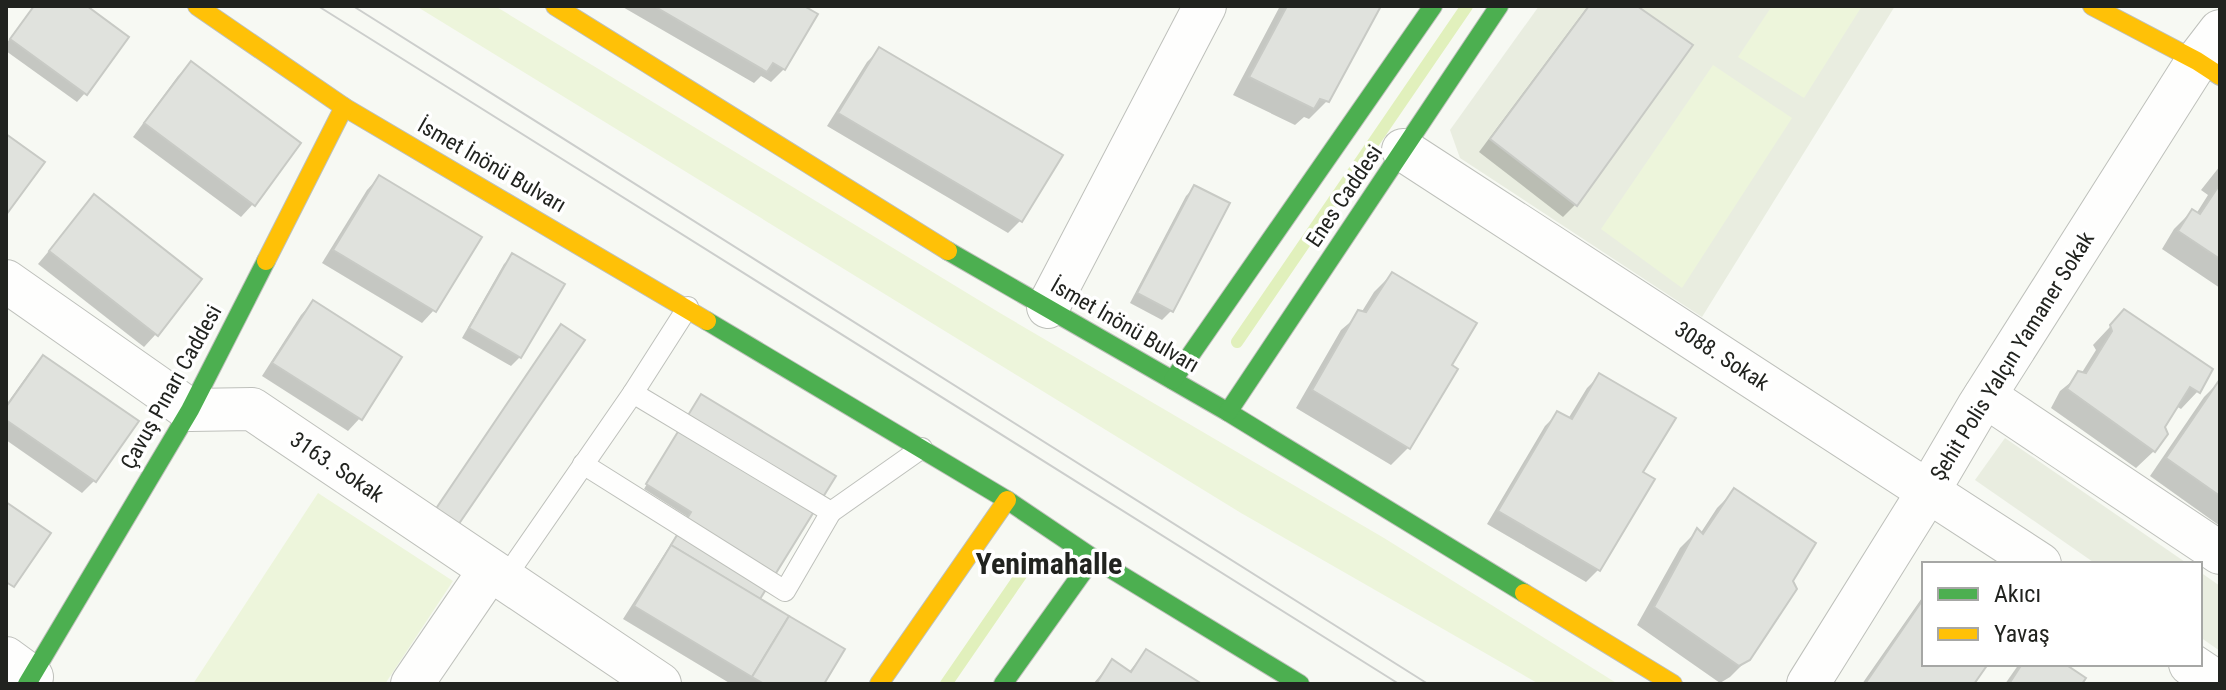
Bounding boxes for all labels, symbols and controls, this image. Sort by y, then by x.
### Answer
street label: İsmet İnönü Bulvarı [413,112,571,218]
street label: Enes Caddesi [1301,140,1387,252]
street label: Şehit Polis Yalçın Yamaner Sokak [1925,227,2099,485]
street label: İsmet İnönü Bulvarı [1046,272,1204,378]
street label: Çavuş Pınarı Caddesi [116,301,226,473]
street label: 3088. Sokak [1670,316,1774,396]
street label: 3163. Sokak [286,427,388,507]
district label: Yenimahalle [976,546,1122,581]
legend [1922,562,2202,666]
text: Akıcı [1994,580,2041,608]
text: Yavaş [1994,620,2050,648]

